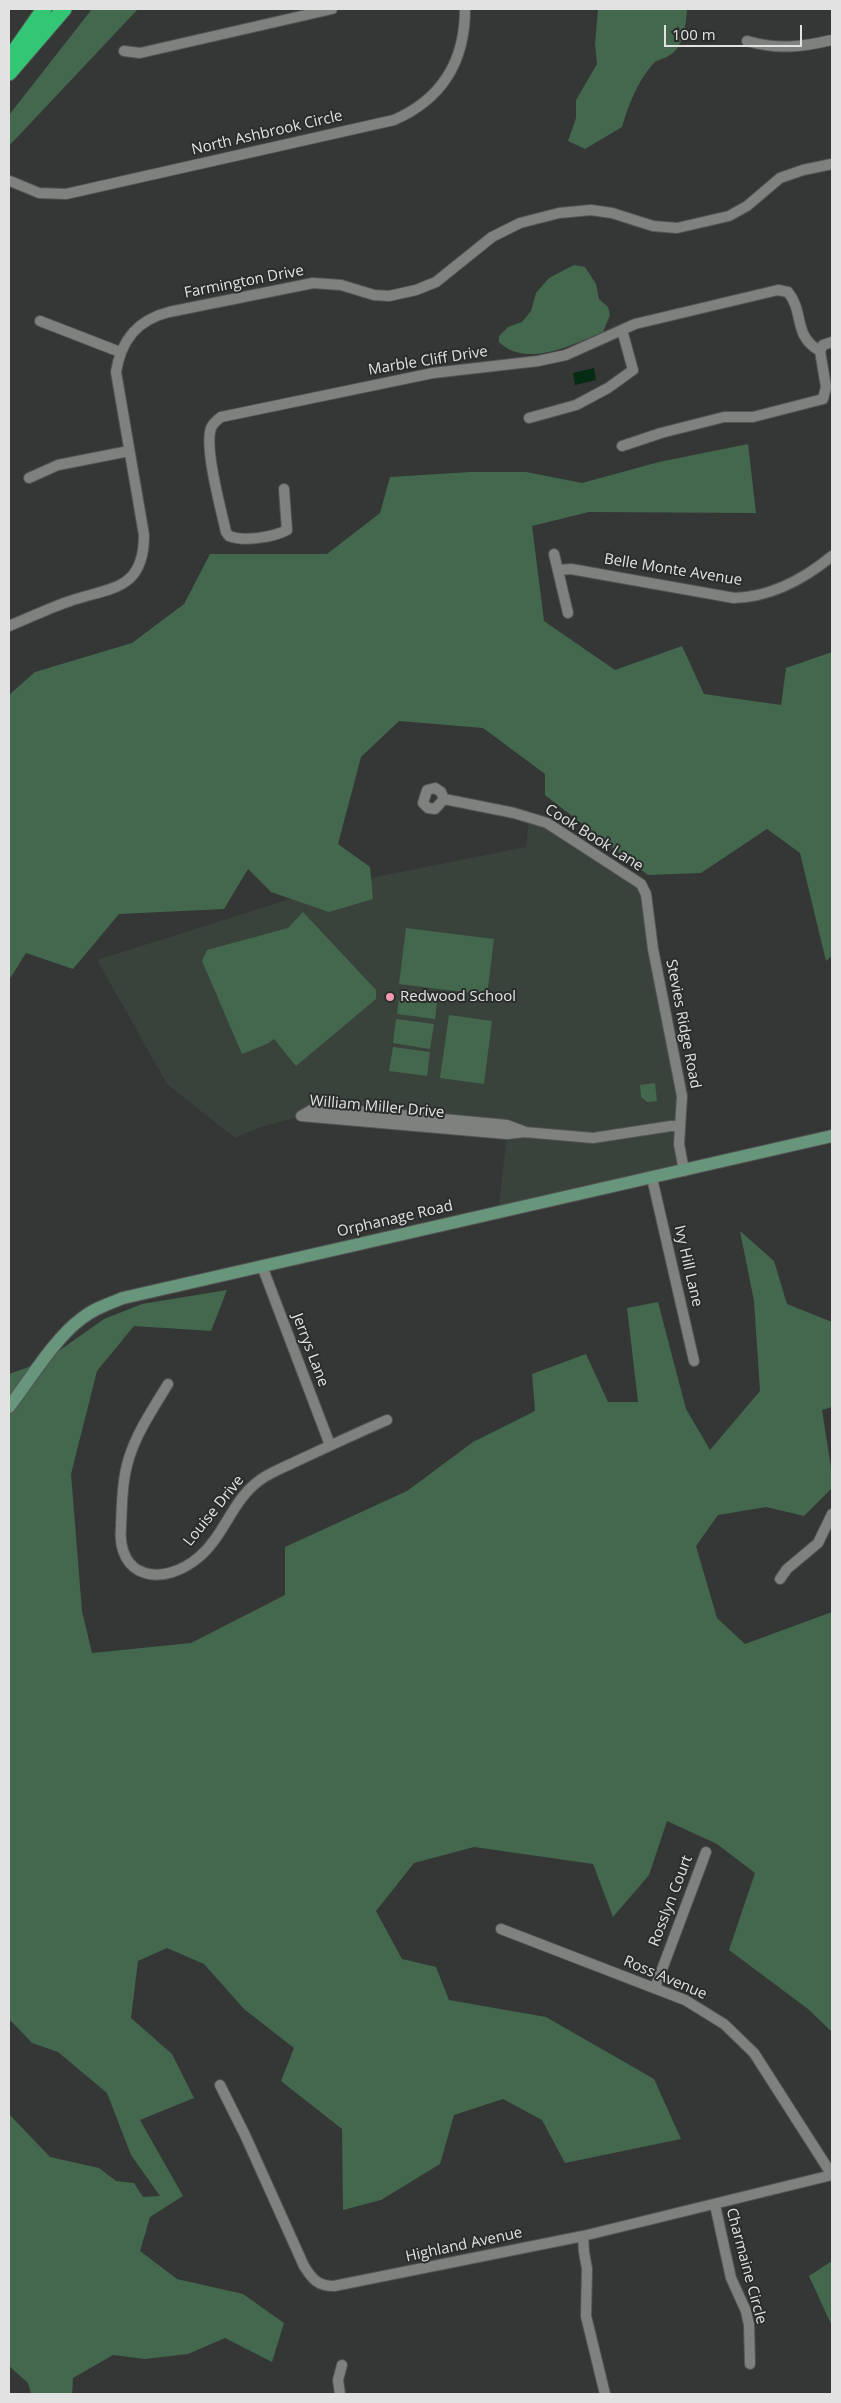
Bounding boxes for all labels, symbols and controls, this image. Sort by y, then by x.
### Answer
scale bar [666,15,804,47]
text: 100 m [672,24,716,44]
street label: North Ashbrook Circle [190,107,344,159]
street label: Farmington Drive [183,262,305,302]
street label: Marble Cliff Drive [367,343,489,379]
street label: Belle Monte Avenue [603,550,743,590]
street label: Cook Book Lane [541,801,647,875]
street label: Stevies Ridge Road [662,958,704,1090]
place label: Redwood School [400,988,516,1006]
marker: Redwood School [384,991,396,1003]
street label: William Miller Drive [309,1092,445,1122]
street label: Orphanage Road [335,1197,455,1241]
street label: Ivy Hill Lane [670,1223,706,1309]
street label: Jerrys Lane [288,1311,332,1389]
street label: Louise Drive [180,1472,248,1550]
street label: Rosslyn Court [645,1853,697,1949]
street label: Ross Avenue [621,1952,709,2004]
street label: Charmaine Circle [722,2206,770,2326]
street label: Highland Avenue [404,2224,524,2266]

